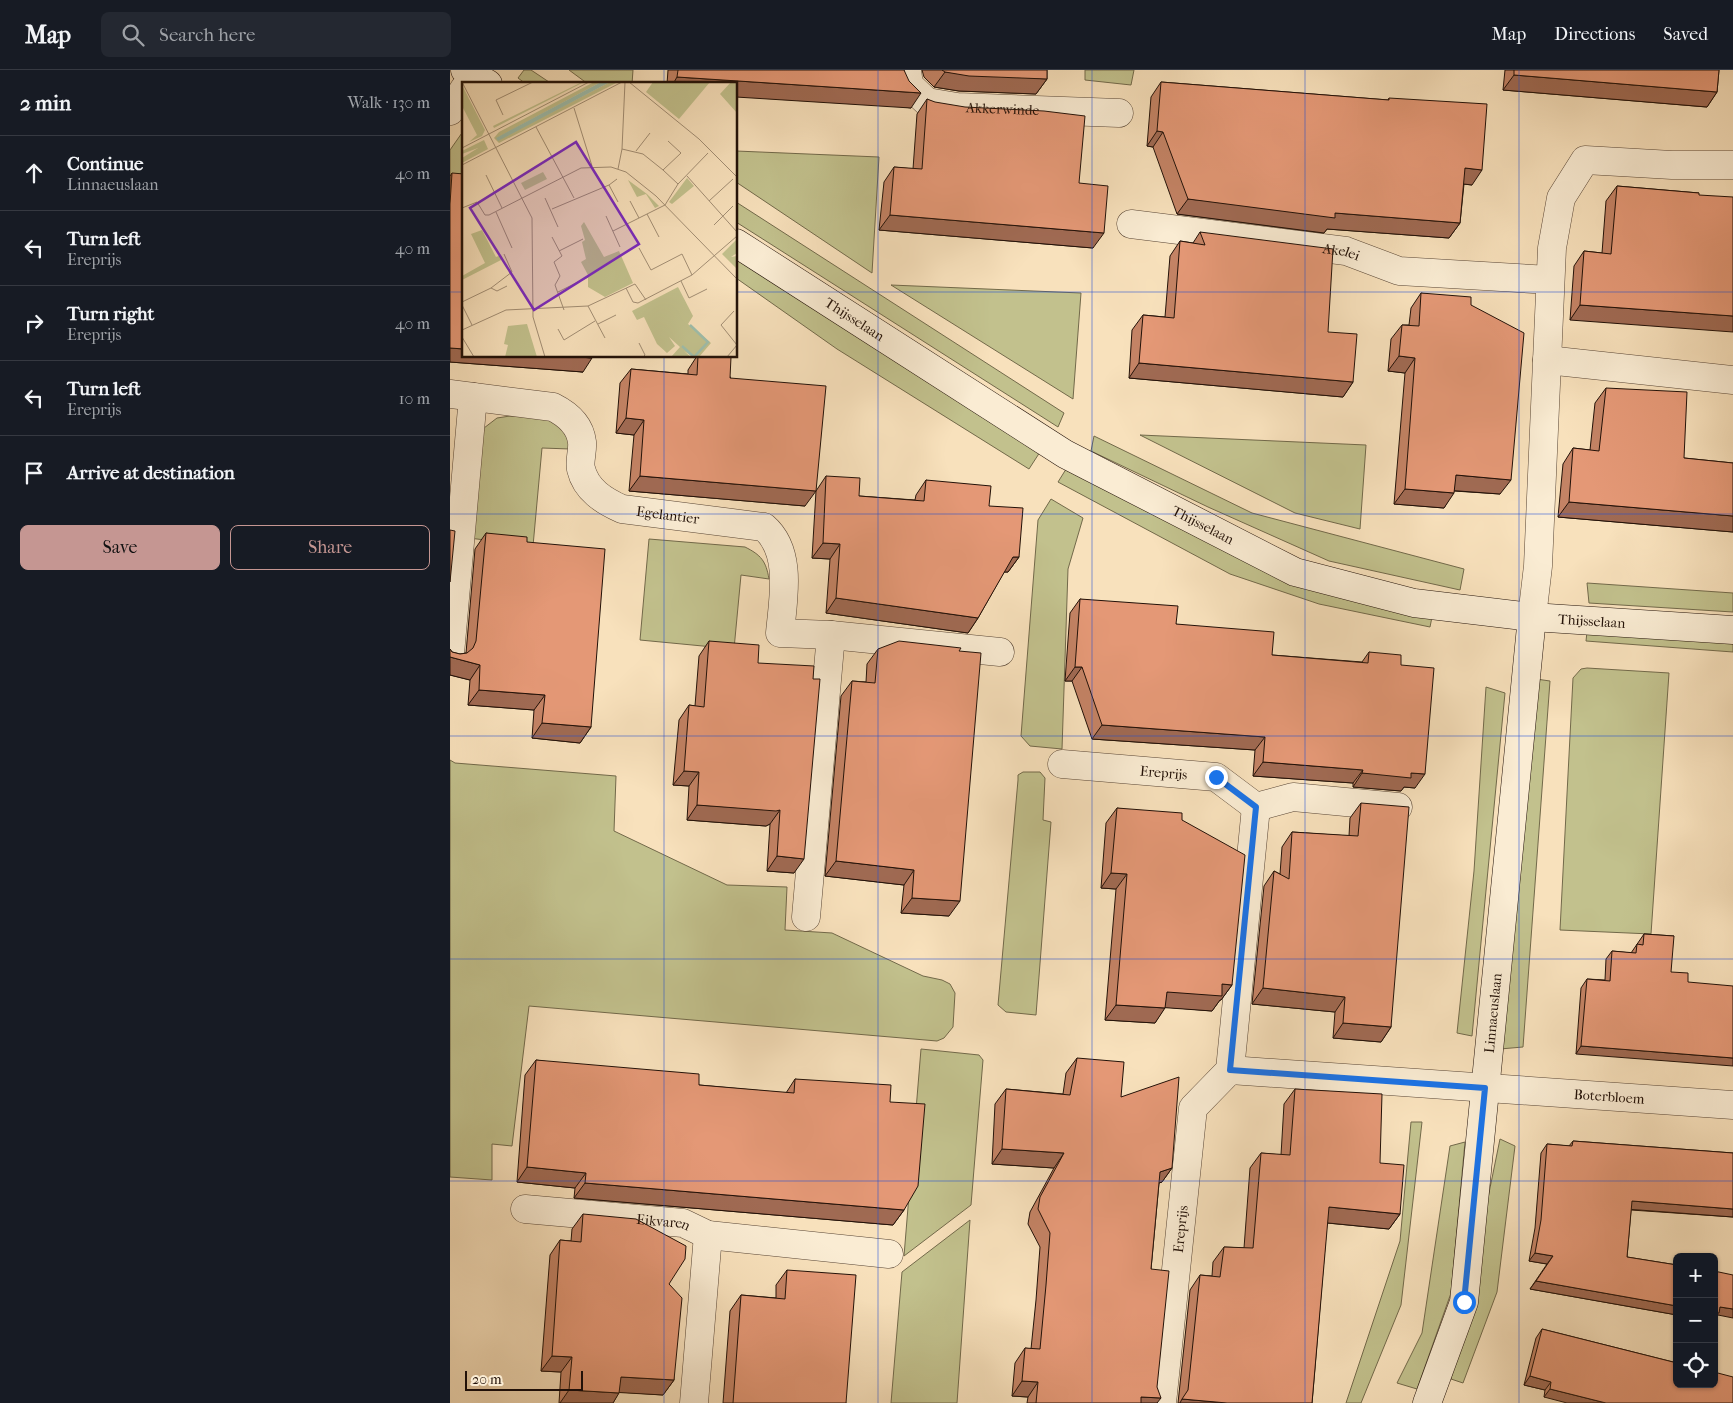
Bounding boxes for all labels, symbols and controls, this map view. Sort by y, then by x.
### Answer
search box [101,12,451,57]
text: Map [25,21,71,49]
icon: search [119,21,147,49]
text: Search here [159,24,255,46]
text: Map [1492,24,1526,45]
text: Directions [1554,24,1635,45]
text: Saved [1663,24,1708,45]
inset map [462,82,738,358]
text: 2 min [20,91,71,115]
text: Walk · 130 m [347,93,430,112]
street label: Akkerwinde [965,99,1040,119]
text: Continue [67,153,143,175]
icon: ahead [20,159,48,187]
text: 40 m [395,164,430,183]
text: Linnaeuslaan [67,175,159,194]
text: Turn left [67,228,141,250]
icon: left [20,234,48,262]
text: 40 m [395,239,430,258]
street label: Akelei [1320,240,1362,264]
text: Ereprijs [67,250,121,269]
street label: Thijsselaan [821,294,887,345]
text: Turn right [67,303,154,325]
icon: right [20,309,48,337]
text: 40 m [395,314,430,333]
text: Ereprijs [67,325,121,344]
text: Turn left [67,378,141,400]
icon: left [20,384,48,412]
text: 10 m [399,389,430,408]
text: Ereprijs [67,400,121,419]
icon: arrive [20,459,48,487]
text: Arrive at destination [67,462,235,484]
street label: Thijsselaan [1169,502,1237,548]
street label: Egelantier [635,503,700,528]
button: Save [20,525,220,570]
button: Share [230,525,430,570]
street label: Thijsselaan [1557,611,1626,632]
street label: Ereprijs [1139,763,1188,784]
route end [1205,766,1228,789]
street label: Linnaeuslaan [1481,972,1506,1054]
street label: Boterbloem [1573,1086,1645,1108]
street label: Ereprijs [1170,1204,1192,1254]
street label: Eikvaren [636,1211,693,1234]
map controls [1673,1253,1718,1388]
button: + [1673,1253,1718,1298]
route start [1453,1291,1476,1314]
button: − [1673,1298,1718,1343]
button: locate [1673,1343,1718,1388]
scale bar [465,1368,582,1391]
text: 20 m [472,1371,502,1388]

